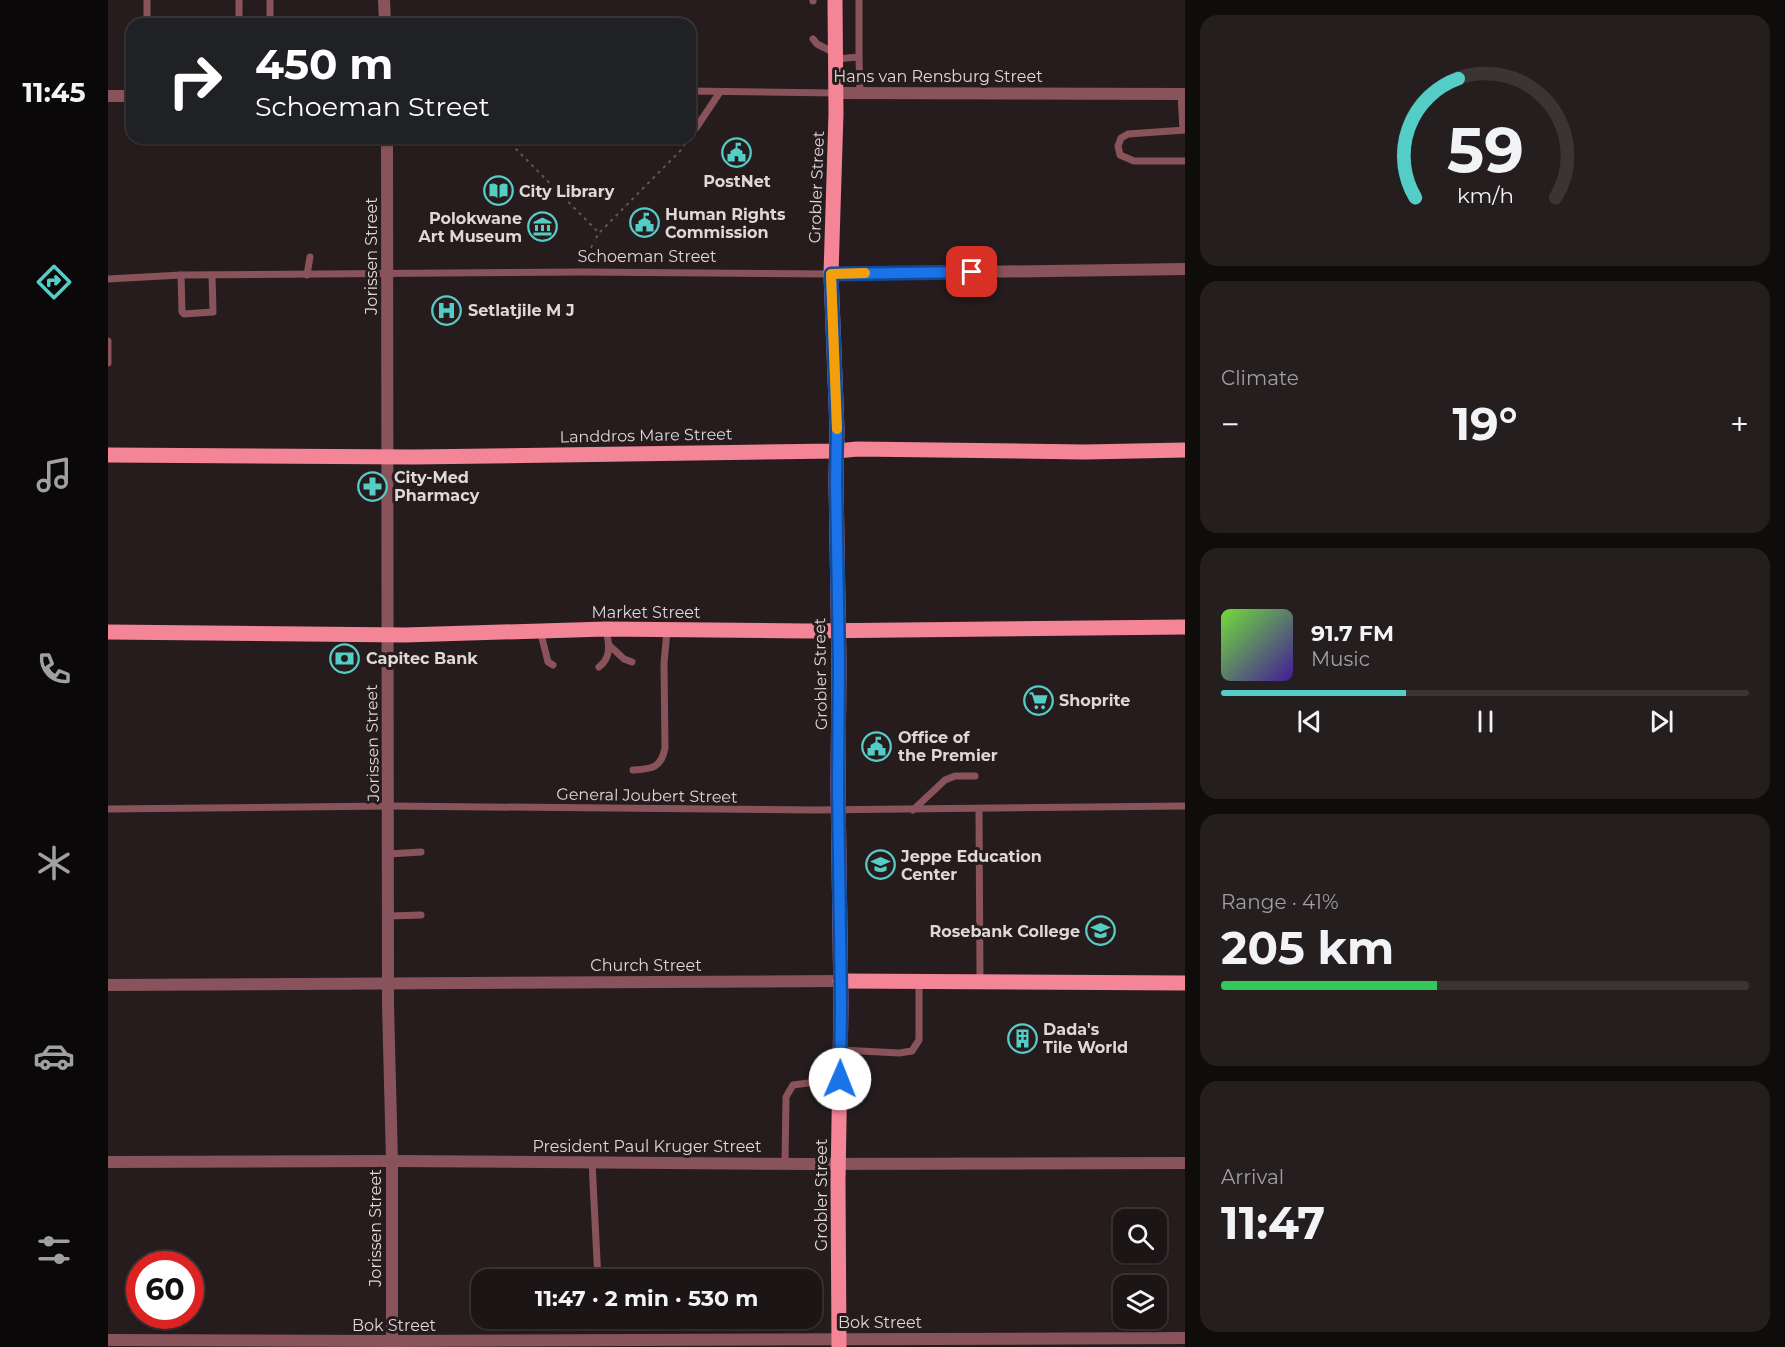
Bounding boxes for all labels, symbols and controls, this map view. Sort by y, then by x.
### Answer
text: 450 m [255,38,393,90]
icon: right [156,42,234,120]
street label: Hans van Rensburg Street [833,67,1043,86]
text: 11:45 [23,76,85,109]
text: Schoeman Street [255,90,490,123]
text: 59 [1447,112,1523,188]
street label: Grobler Street [805,130,828,244]
public building icon: PostNet [721,137,753,169]
place label: PostNet [703,172,771,191]
library icon: City Library [482,175,514,207]
place label: City Library [519,182,615,201]
text: km/h [1456,182,1514,208]
street label: Jorissen Street [362,197,381,316]
place label: Human Rights Commission [665,205,786,242]
public building icon: Human Rights Commission [628,207,660,239]
place label: Polokwane Art Museum [417,209,522,246]
museum icon: Polokwane Art Museum [527,211,559,243]
pin [946,246,997,297]
street label: Schoeman Street [577,247,717,266]
icon: arrive [955,255,988,288]
icon: directions [33,261,75,303]
hospital icon: Setlatjile M J [431,294,463,326]
place label: Setlatjile M J [468,301,575,320]
text: Climate [1221,366,1299,390]
text: 19° [1452,396,1518,451]
text: − [1221,404,1240,444]
text: + [1730,404,1749,444]
street label: Landdros Mare Street [559,424,733,447]
icon: music [33,454,75,496]
place label: City-Med Pharmacy [394,468,480,505]
pharmacy icon: City-Med Pharmacy [357,470,389,502]
street label: Market Street [592,603,701,622]
street label: Grobler Street [810,617,831,730]
text: 91.7 FM [1311,620,1394,647]
bank icon: Capitec Bank [329,642,361,674]
text: Music [1311,647,1370,671]
icon: phone [33,648,75,690]
place label: Capitec Bank [366,649,478,668]
street label: Jorissen Street [362,684,383,803]
supermarket icon: Shoprite [1022,684,1054,716]
place label: Shoprite [1059,691,1130,710]
icon: previous [1293,705,1326,738]
icon: pause [1469,705,1502,738]
icon: next [1645,705,1678,738]
place label: Office of the Premier [898,728,998,765]
public building icon: Office of the Premier [861,730,893,762]
street label: General Joubert Street [556,784,738,807]
icon: climate [33,842,75,884]
place label: Jeppe Education Center [900,847,1042,884]
school or university icon: Jeppe Education Center [864,849,896,881]
text: Range · 41% [1221,890,1339,914]
school or university icon: Rosebank College [1085,915,1117,947]
text: 205 km [1221,920,1394,975]
place label: Rosebank College [930,922,1080,941]
street label: Church Street [590,956,702,975]
place label: Dada's Tile World [1043,1020,1128,1057]
building icon: Dada's Tile World [1006,1022,1038,1054]
icon: car [33,1035,75,1077]
position arrow [808,1047,872,1111]
street label: President Paul Kruger Street [532,1137,762,1156]
street label: Grobler Street [812,1138,831,1251]
text: Arrival [1221,1165,1284,1189]
street label: Jorissen Street [366,1169,385,1288]
text: 11:47 [1221,1195,1325,1250]
map controls [1113,1209,1167,1329]
button: search [1113,1209,1167,1263]
icon: filters [33,1229,75,1271]
speed limit sign: 60 [126,1251,204,1329]
button: layers [1113,1275,1167,1329]
text: 11:47 · 2 min · 530 m [535,1285,758,1312]
street label: Bok Street [838,1313,923,1332]
street label: Bok Street [352,1316,437,1335]

